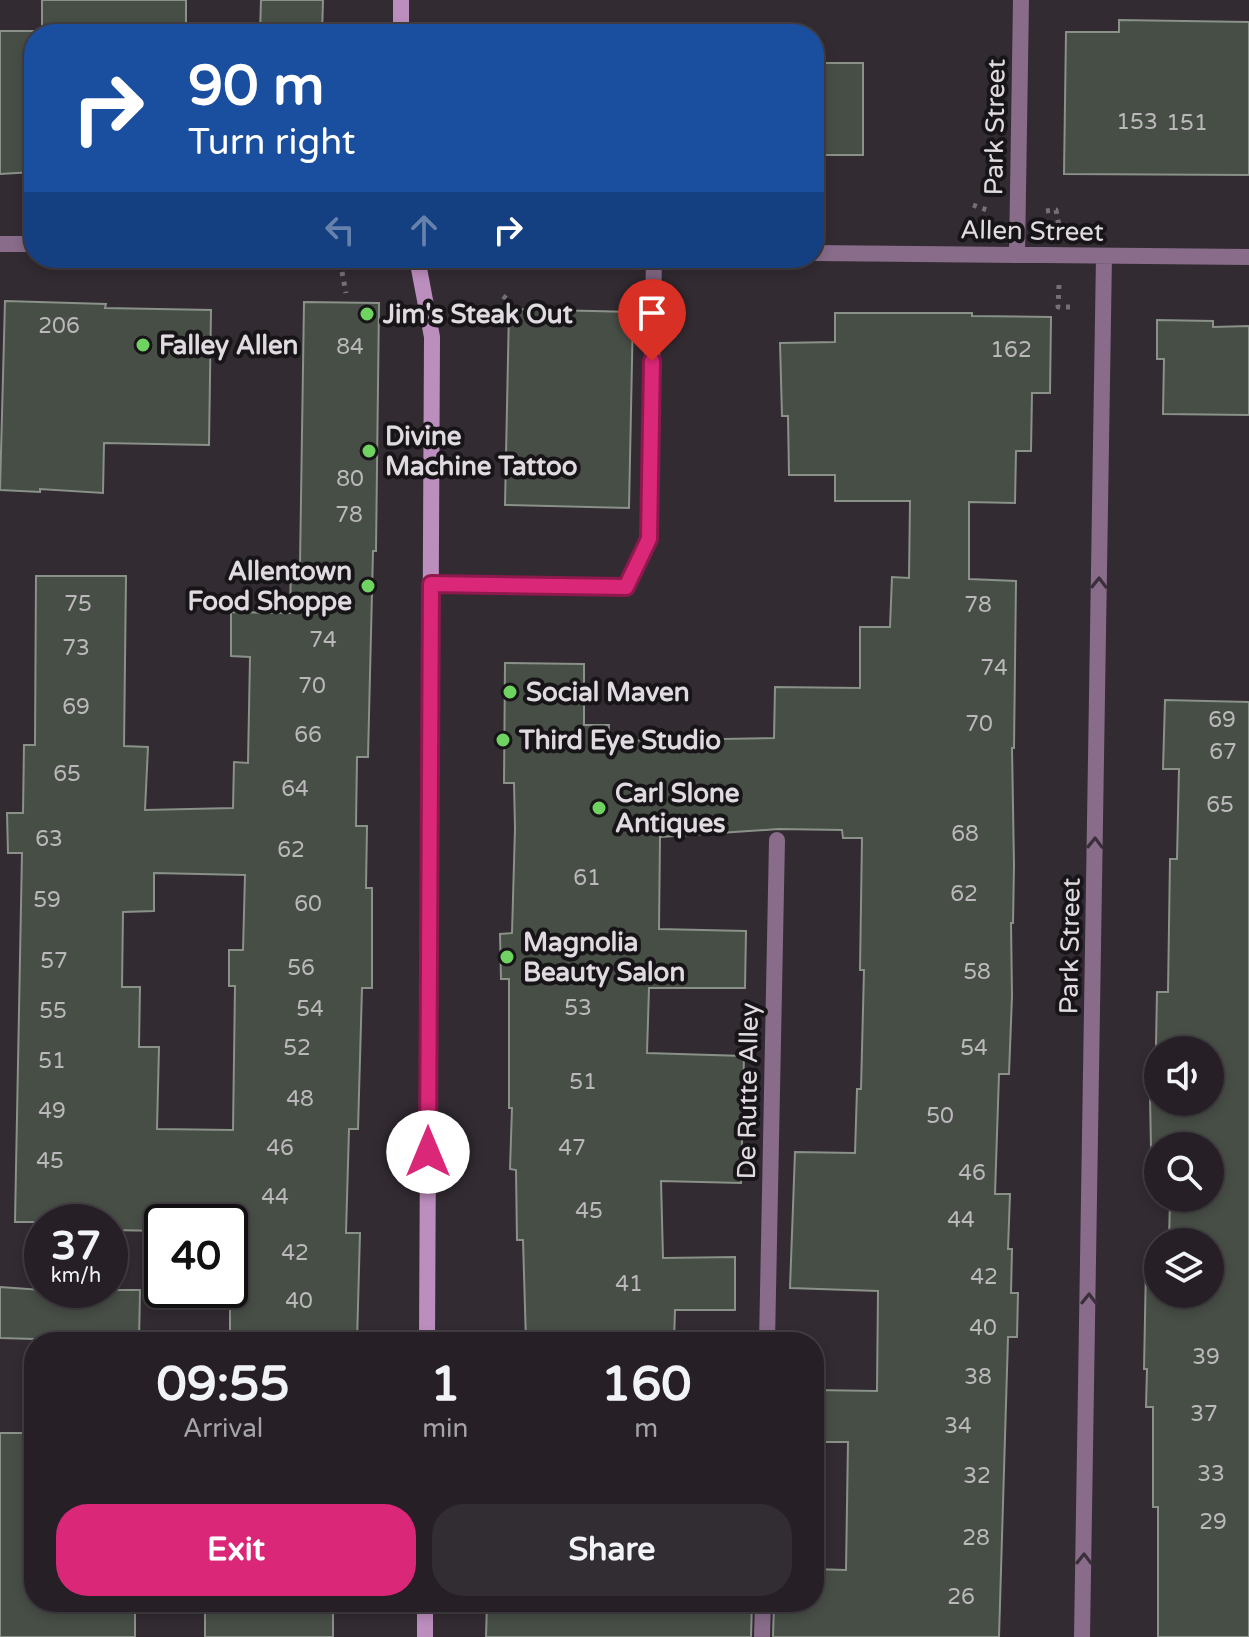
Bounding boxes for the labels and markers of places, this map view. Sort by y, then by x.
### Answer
pin [618,279,686,361]
place label: Jim's Steak Out [382,299,573,330]
marker: Jim's Steak Out [358,305,376,323]
place label: Falley Allen [159,330,298,361]
marker: Falley Allen [134,336,152,354]
place label: Divine Machine Tattoo [385,421,578,482]
marker: Divine Machine Tattoo [360,442,378,460]
place label: Allentown Food Shoppe [187,556,352,617]
marker: Allentown Food Shoppe [359,577,377,595]
place label: Social Maven [526,677,690,708]
marker: Social Maven [501,683,519,701]
place label: Third Eye Studio [518,725,721,756]
marker: Third Eye Studio [494,731,512,749]
place label: Carl Slone Antiques [615,778,740,839]
marker: Carl Slone Antiques [590,799,608,817]
place label: Magnolia Beauty Salon [523,927,685,988]
marker: Magnolia Beauty Salon [498,948,516,966]

